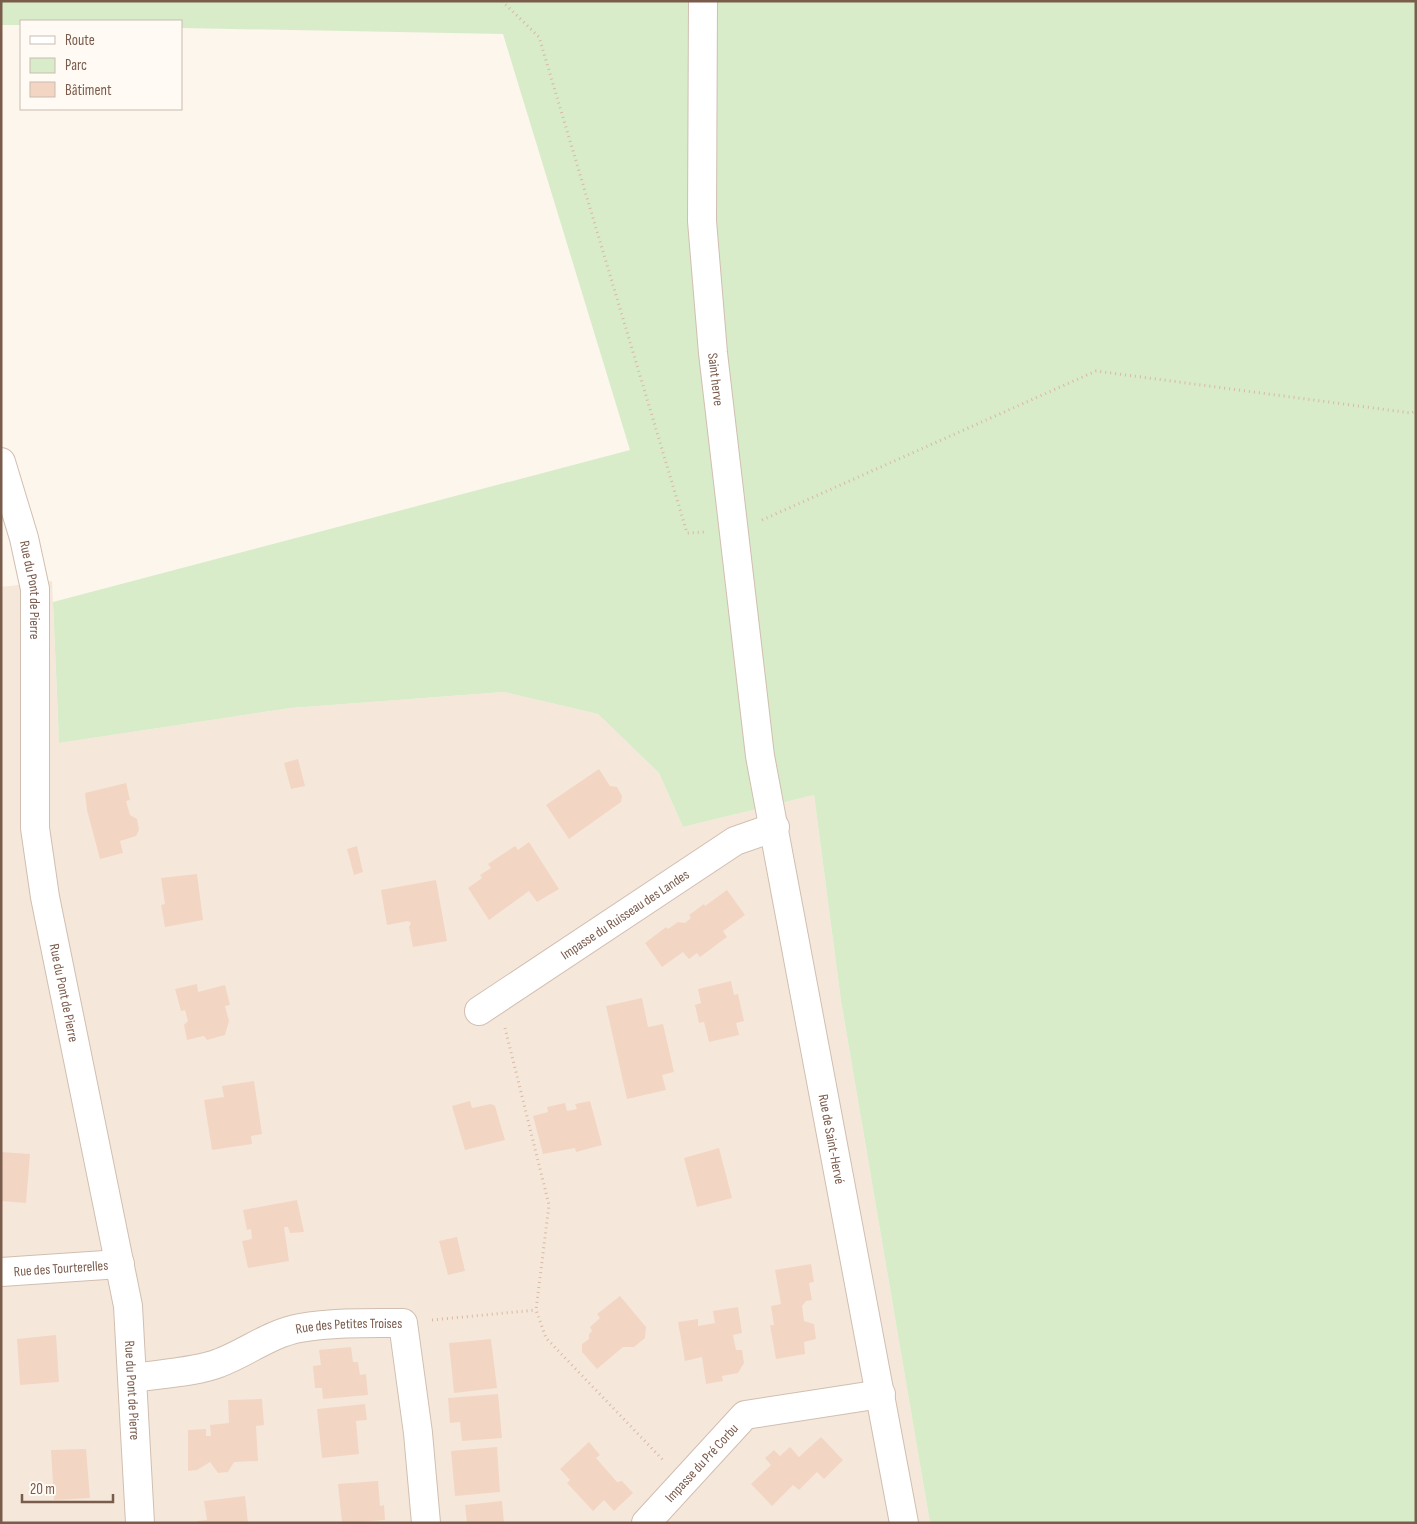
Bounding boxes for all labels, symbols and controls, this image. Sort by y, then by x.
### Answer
legend [20,20,182,110]
text: Route [65,31,95,50]
text: Parc [65,56,87,75]
text: Bâtiment [65,81,112,100]
street label: Saint herve [705,352,728,407]
street label: Rue du Pont de Pierre [16,539,44,639]
street label: Impasse du Ruisseau des Landes [557,865,692,963]
street label: Rue du Pont de Pierre [46,942,83,1043]
street label: Rue de Saint-Hervé [815,1093,849,1186]
street label: Rue des Tourterelles [13,1256,109,1280]
street label: Rue des Petites Troises [294,1314,402,1337]
street label: Rue du Pont de Pierre [121,1340,144,1441]
street label: Impasse du Pré Corbu [661,1420,742,1505]
scale bar [22,1472,114,1504]
text: 20 m [30,1480,55,1499]

